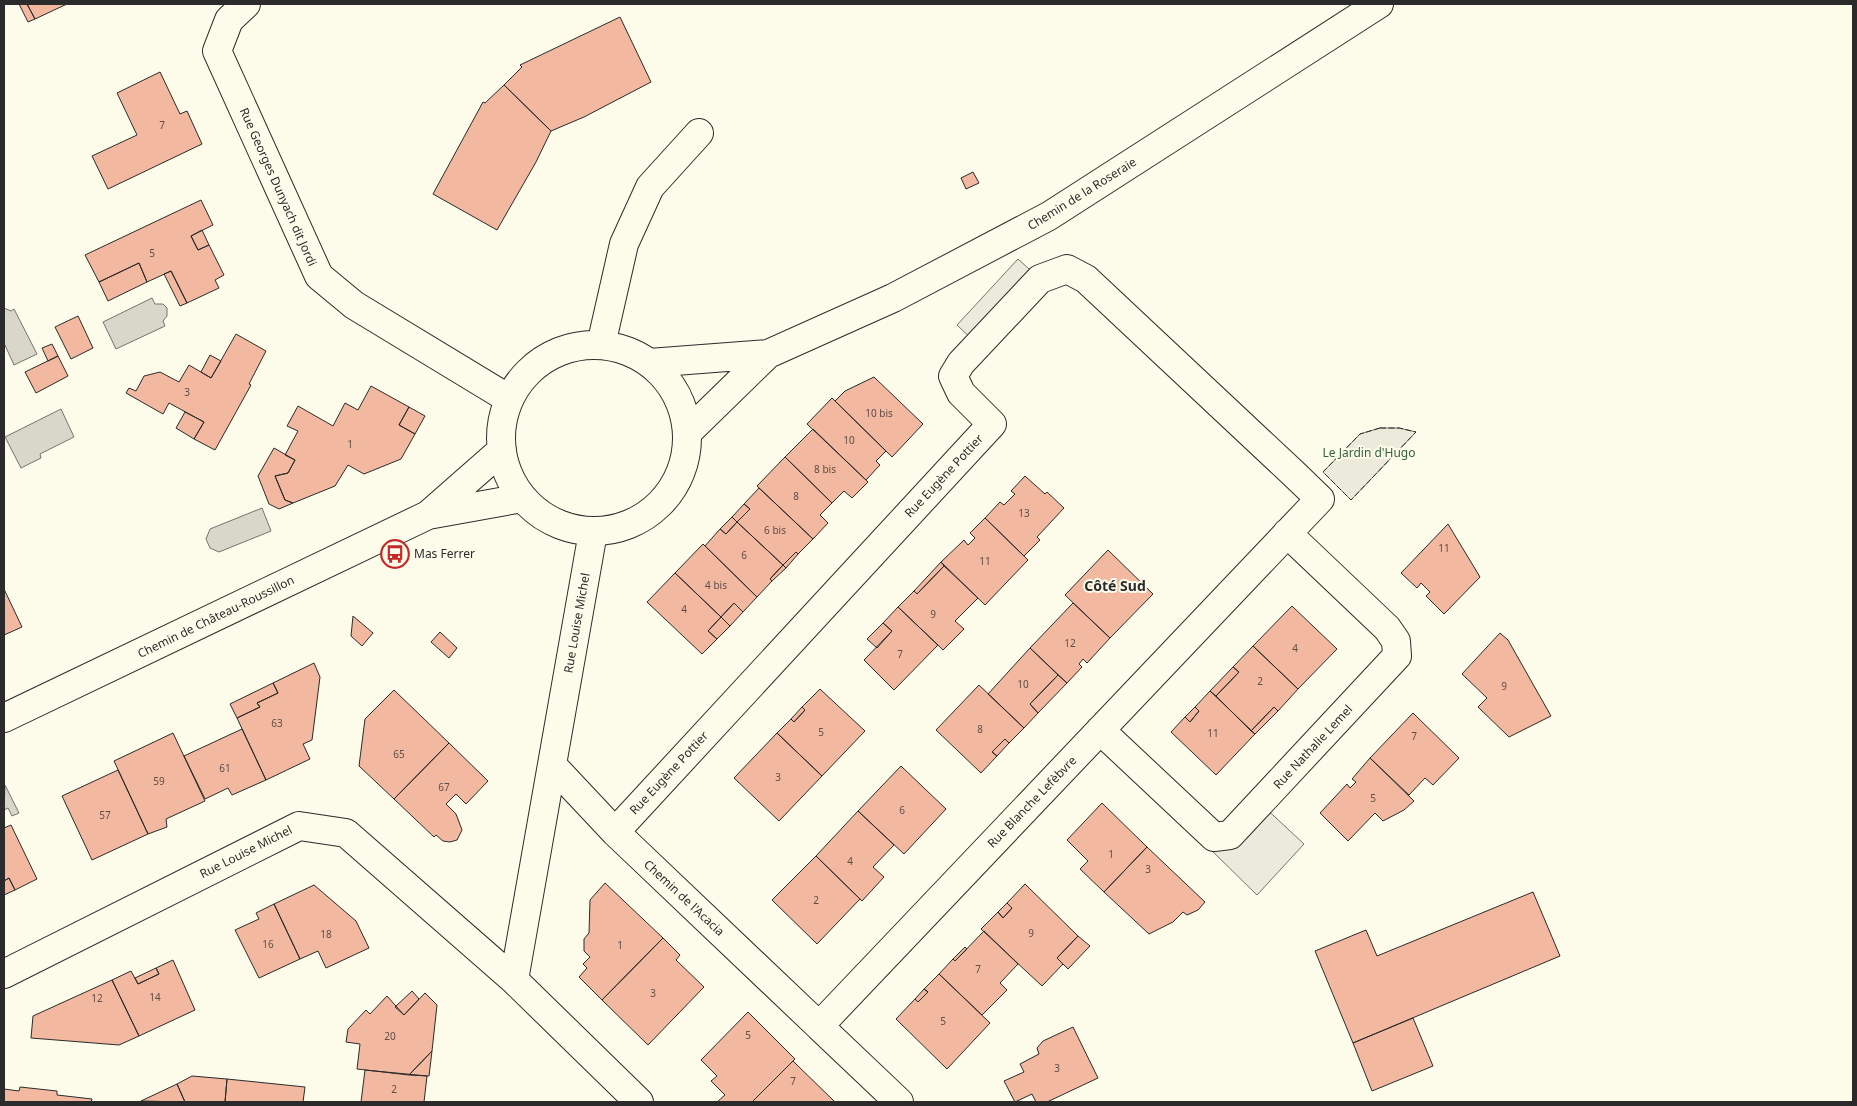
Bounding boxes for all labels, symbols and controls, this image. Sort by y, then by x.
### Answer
street label: Rue Georges Dunyach dit Jordi [236,105,321,269]
house number: 7 [159,118,165,132]
street label: Chemin de la Roseraie [1024,153,1140,234]
house number: 5 [149,246,155,260]
house number: 3 [184,385,190,399]
house number: 10 bis [865,406,893,420]
street label: Rue Eugène Pottier [900,430,987,521]
house number: 10 [843,433,855,447]
house number: 1 [347,437,353,451]
park label: Le Jardin d'Hugo [1323,444,1415,461]
house number: 8 bis [814,462,836,476]
house number: 8 [793,489,799,503]
house number: 13 [1018,506,1030,520]
house number: 6 bis [764,523,786,537]
bus stop icon: Mas Ferrer [380,539,410,569]
house number: 11 [1438,541,1450,555]
place label: Mas Ferrer [414,545,475,562]
house number: 6 [741,548,747,562]
house number: 11 [979,554,991,568]
street label: Chemin de Château-Roussillon [135,571,297,662]
street label: Rue Louise Michel [559,571,594,674]
district label: Côté Sud [1084,576,1146,595]
house number: 4 bis [705,578,727,592]
house number: 4 [681,602,687,616]
house number: 9 [930,607,936,621]
house number: 12 [1064,636,1076,650]
house number: 4 [1292,641,1298,655]
house number: 7 [897,647,903,661]
house number: 2 [1257,674,1263,688]
house number: 10 [1017,677,1029,691]
house number: 9 [1501,679,1507,693]
street label: Rue Nathalie Lemel [1269,701,1356,792]
house number: 63 [271,716,283,730]
house number: 8 [977,722,983,736]
house number: 5 [818,725,824,739]
house number: 11 [1207,726,1219,740]
street label: Rue Eugène Pottier [625,727,712,818]
house number: 7 [1411,729,1417,743]
house number: 65 [393,747,405,761]
street label: Rue Blanche Lefèbvre [983,752,1080,851]
house number: 61 [219,761,231,775]
house number: 3 [775,770,781,784]
house number: 59 [153,774,165,788]
house number: 67 [438,780,450,794]
house number: 5 [1370,791,1376,805]
house number: 6 [899,803,905,817]
house number: 57 [99,808,111,822]
street label: Rue Louise Michel [197,821,295,882]
house number: 1 [1108,847,1114,861]
house number: 4 [847,854,853,868]
street label: Chemin de l'Acacia [640,856,728,940]
house number: 3 [1145,862,1151,876]
house number: 2 [813,893,819,907]
house number: 9 [1028,926,1034,940]
house number: 18 [320,927,332,941]
house number: 16 [262,937,274,951]
house number: 1 [617,938,623,952]
house number: 7 [975,962,981,976]
house number: 3 [650,986,656,1000]
house number: 14 [149,990,161,1004]
house number: 12 [91,991,103,1005]
house number: 5 [940,1014,946,1028]
house number: 5 [745,1028,751,1042]
house number: 20 [384,1029,396,1043]
house number: 3 [1054,1061,1060,1075]
house number: 7 [790,1074,796,1088]
house number: 2 [391,1082,397,1096]

